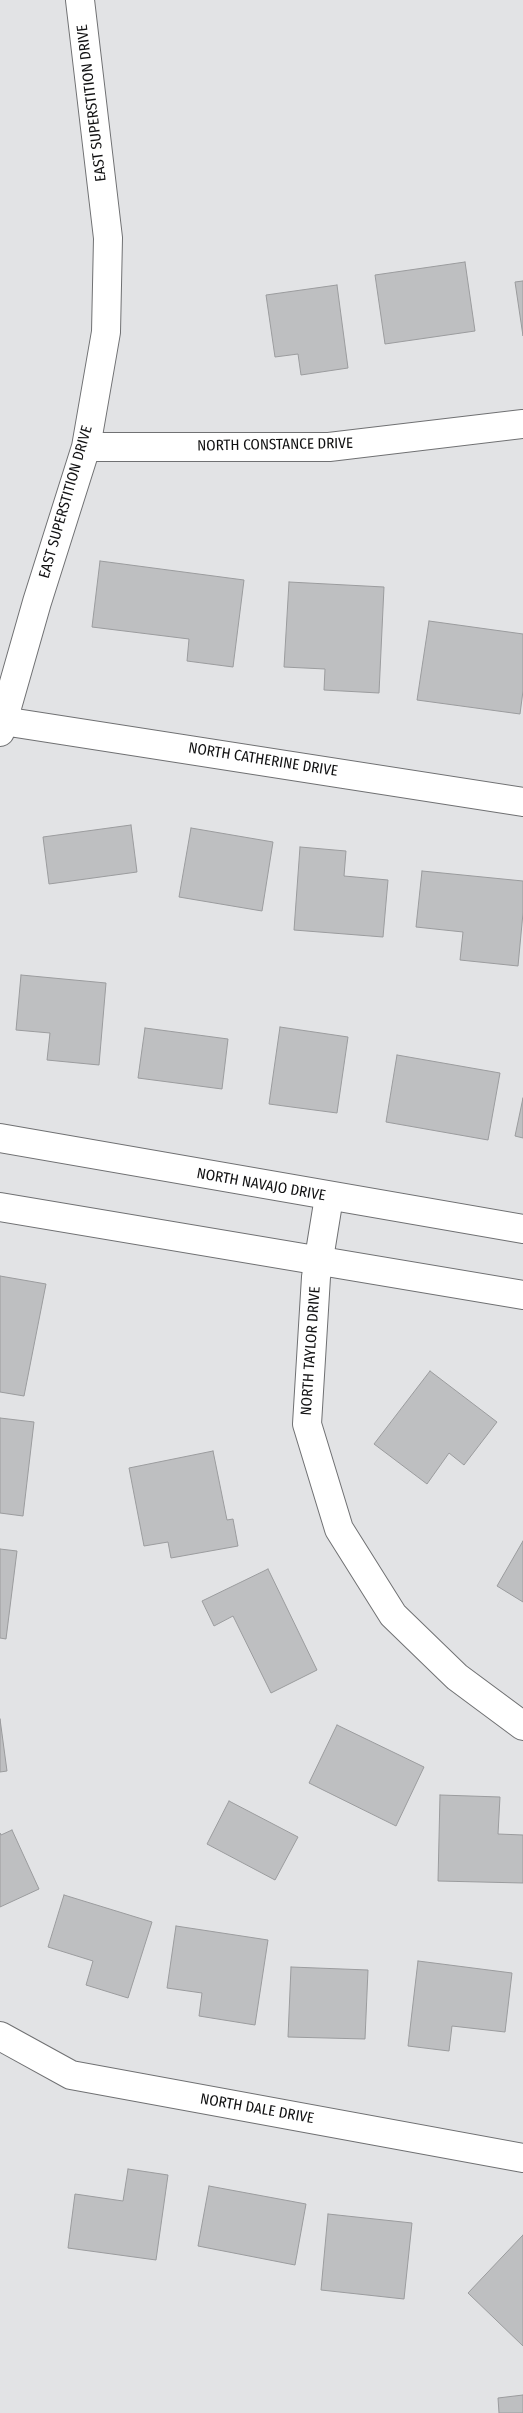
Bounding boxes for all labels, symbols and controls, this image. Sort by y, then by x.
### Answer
street label: EAST SUPERSTITION DRIVE [73,23,111,183]
street label: EAST SUPERSTITION DRIVE [36,424,96,580]
street label: NORTH CONSTANCE DRIVE [197,435,353,455]
street label: NORTH CATHERINE DRIVE [187,739,339,781]
street label: NORTH NAVAJO DRIVE [195,1165,327,1205]
street label: NORTH TAYLOR DRIVE [298,1286,324,1416]
street label: NORTH DALE DRIVE [199,2090,315,2128]

